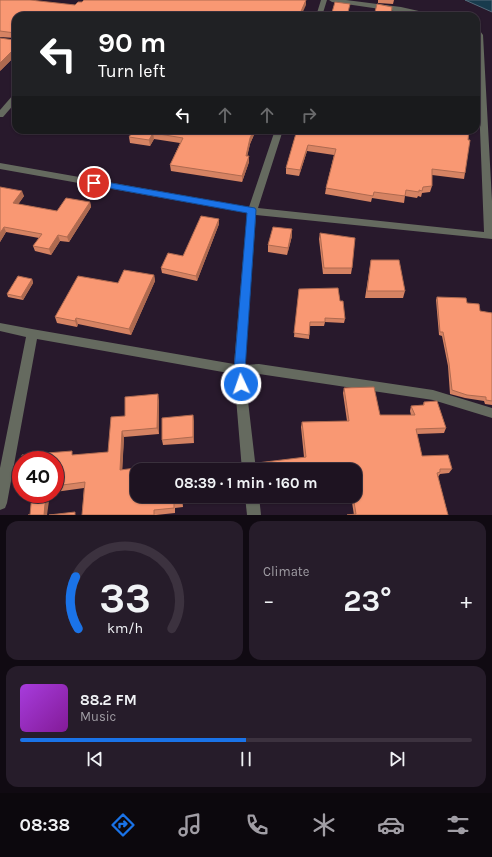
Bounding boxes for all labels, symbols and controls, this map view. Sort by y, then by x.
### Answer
text: 90 m [98,26,166,59]
icon: left [32,28,84,80]
text: Turn left [98,60,166,82]
icon: left [172,104,194,126]
icon: ahead [214,104,236,126]
icon: ahead [256,104,278,126]
icon: right [298,104,320,126]
pin [77,166,111,200]
icon: arrive [83,172,105,194]
position arrow [220,363,262,405]
speed limit sign: 40 [12,451,64,503]
text: 08:39 · 1 min · 160 m [175,474,317,492]
text: Climate [263,564,309,579]
text: 33 [99,573,150,621]
text: 23° [343,583,392,619]
text: − [263,588,275,614]
text: + [460,588,472,614]
text: km/h [106,619,143,636]
text: 88.2 FM [80,691,137,709]
text: Music [80,709,116,724]
icon: previous [84,748,106,770]
icon: pause [235,748,257,770]
icon: next [386,748,408,770]
icon: directions [109,811,137,839]
icon: music [176,811,204,839]
icon: phone [243,811,271,839]
icon: climate [310,811,338,839]
icon: car [377,811,405,839]
icon: filters [444,811,472,839]
text: 08:38 [20,814,70,836]

